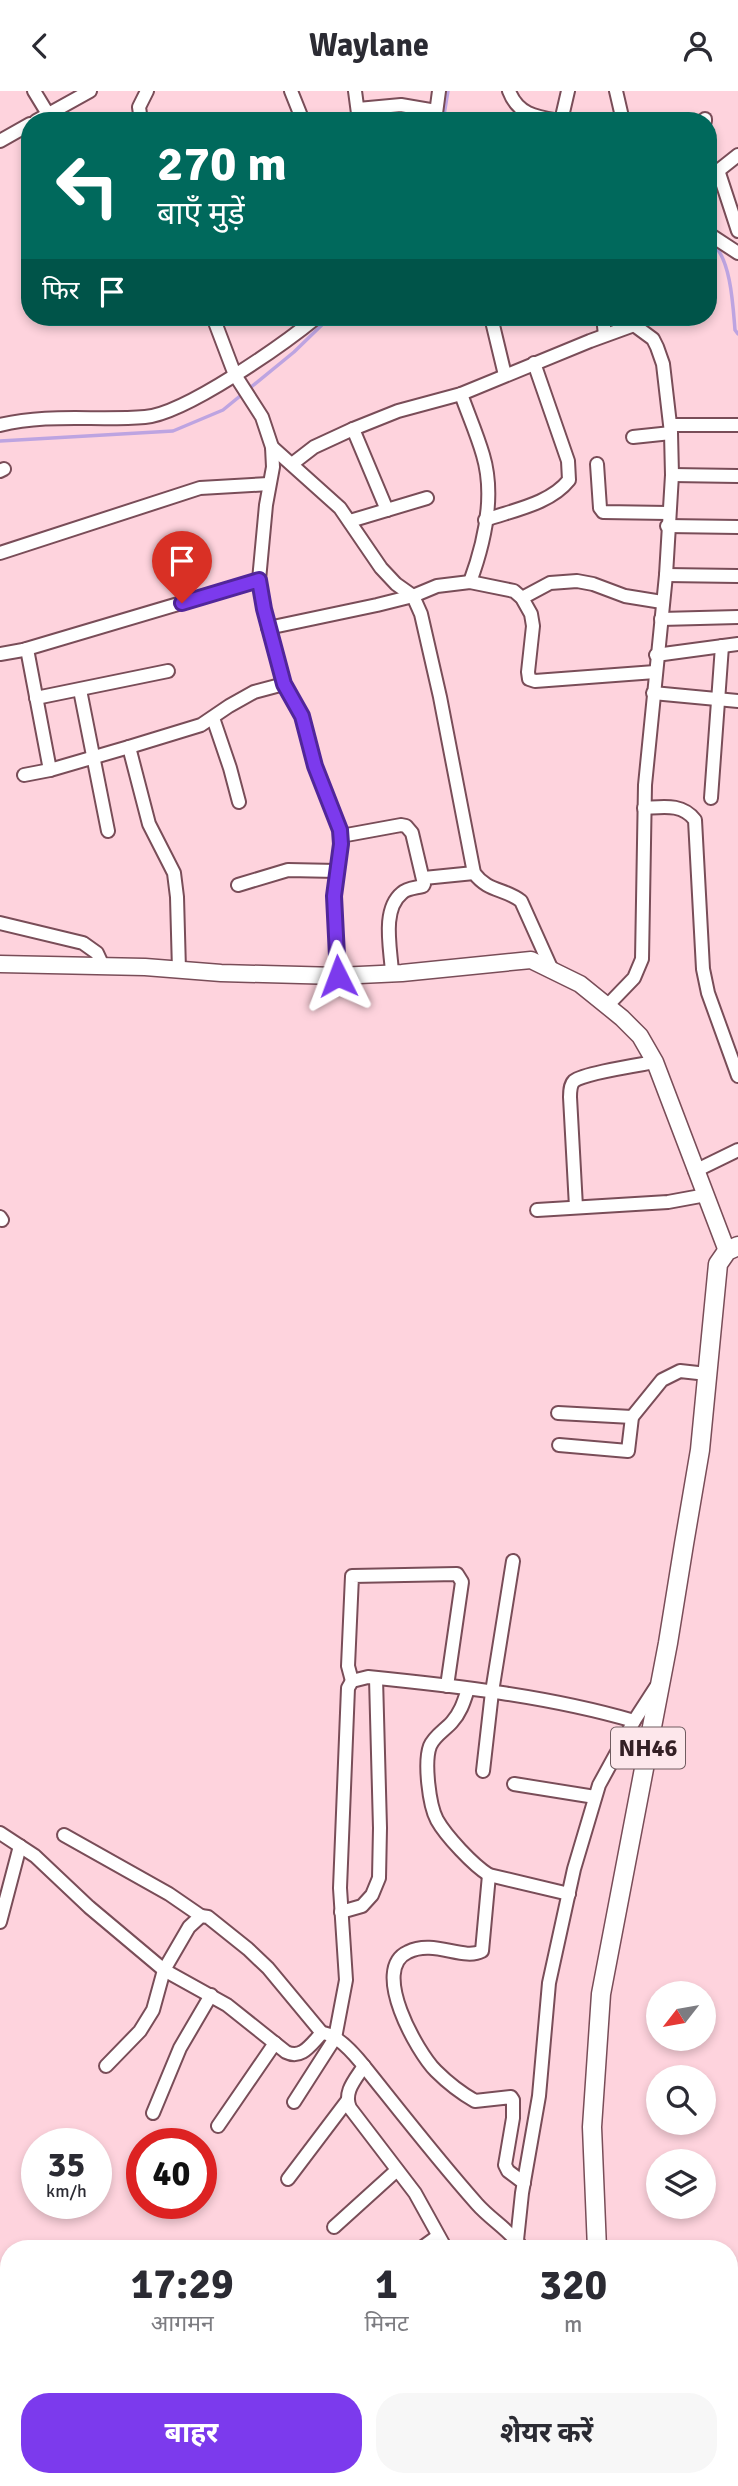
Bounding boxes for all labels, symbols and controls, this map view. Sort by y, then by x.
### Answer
text: Waylane [309,26,429,65]
icon: back [21,27,59,65]
icon: person [679,27,717,65]
text: 270 m [157,134,287,194]
icon: left [42,140,133,231]
text: बाएँ मुड़ें [157,194,245,233]
icon: arrive [93,273,131,311]
text: फिर [42,275,79,307]
pin [152,531,212,603]
icon: arrive [163,542,201,580]
position arrow [301,939,375,1013]
road number: NH46 [611,1728,685,1769]
north arrow [646,1981,716,2051]
map controls [646,1981,716,2219]
button: search [646,2065,716,2135]
speed limit sign: 40 [126,2128,217,2219]
text: 35 [48,2143,85,2186]
button: layers [646,2149,716,2219]
text: km/h [46,2180,87,2202]
text: 17:29 [131,2259,234,2310]
text: 1 [375,2259,398,2310]
text: 320 [539,2260,607,2311]
text: आगमन [151,2309,214,2338]
text: मिनट [364,2309,409,2338]
text: m [564,2310,582,2339]
button: बाहर [21,2393,362,2473]
button: शेयर करें [376,2393,717,2473]

